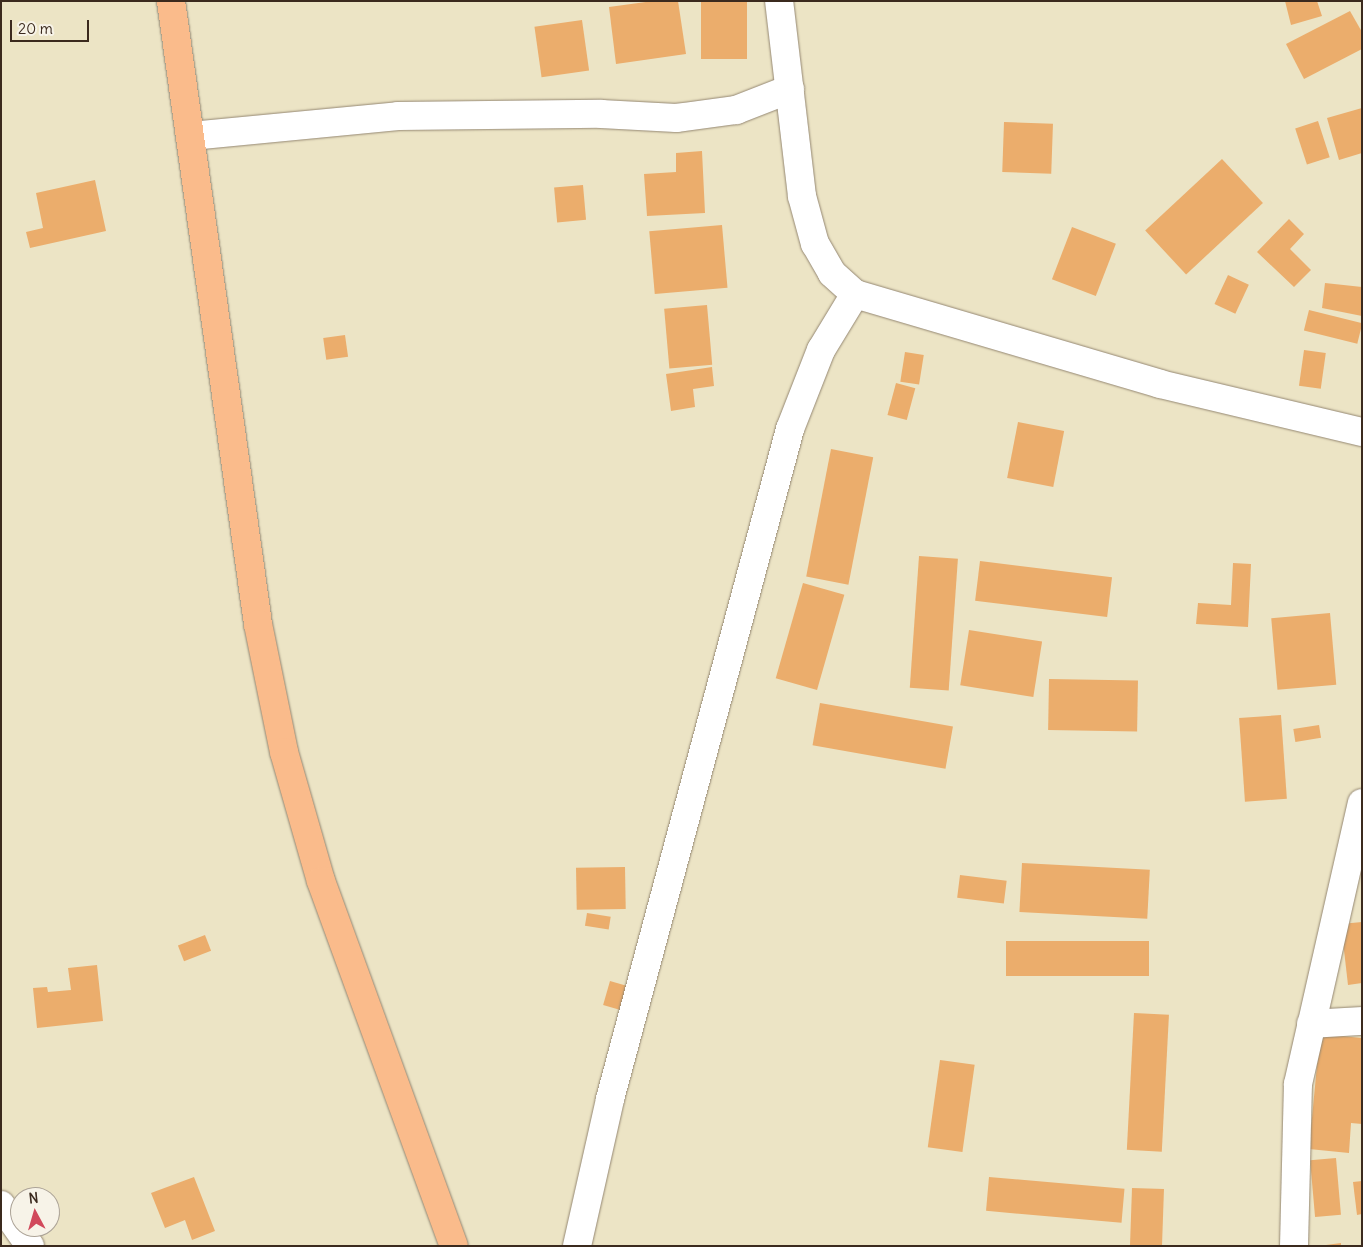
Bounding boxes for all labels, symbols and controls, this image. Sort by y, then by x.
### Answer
scale bar [12,10,91,42]
text: 20 m [18,19,53,38]
north arrow [10,1187,60,1237]
text: N [28,1189,39,1208]

